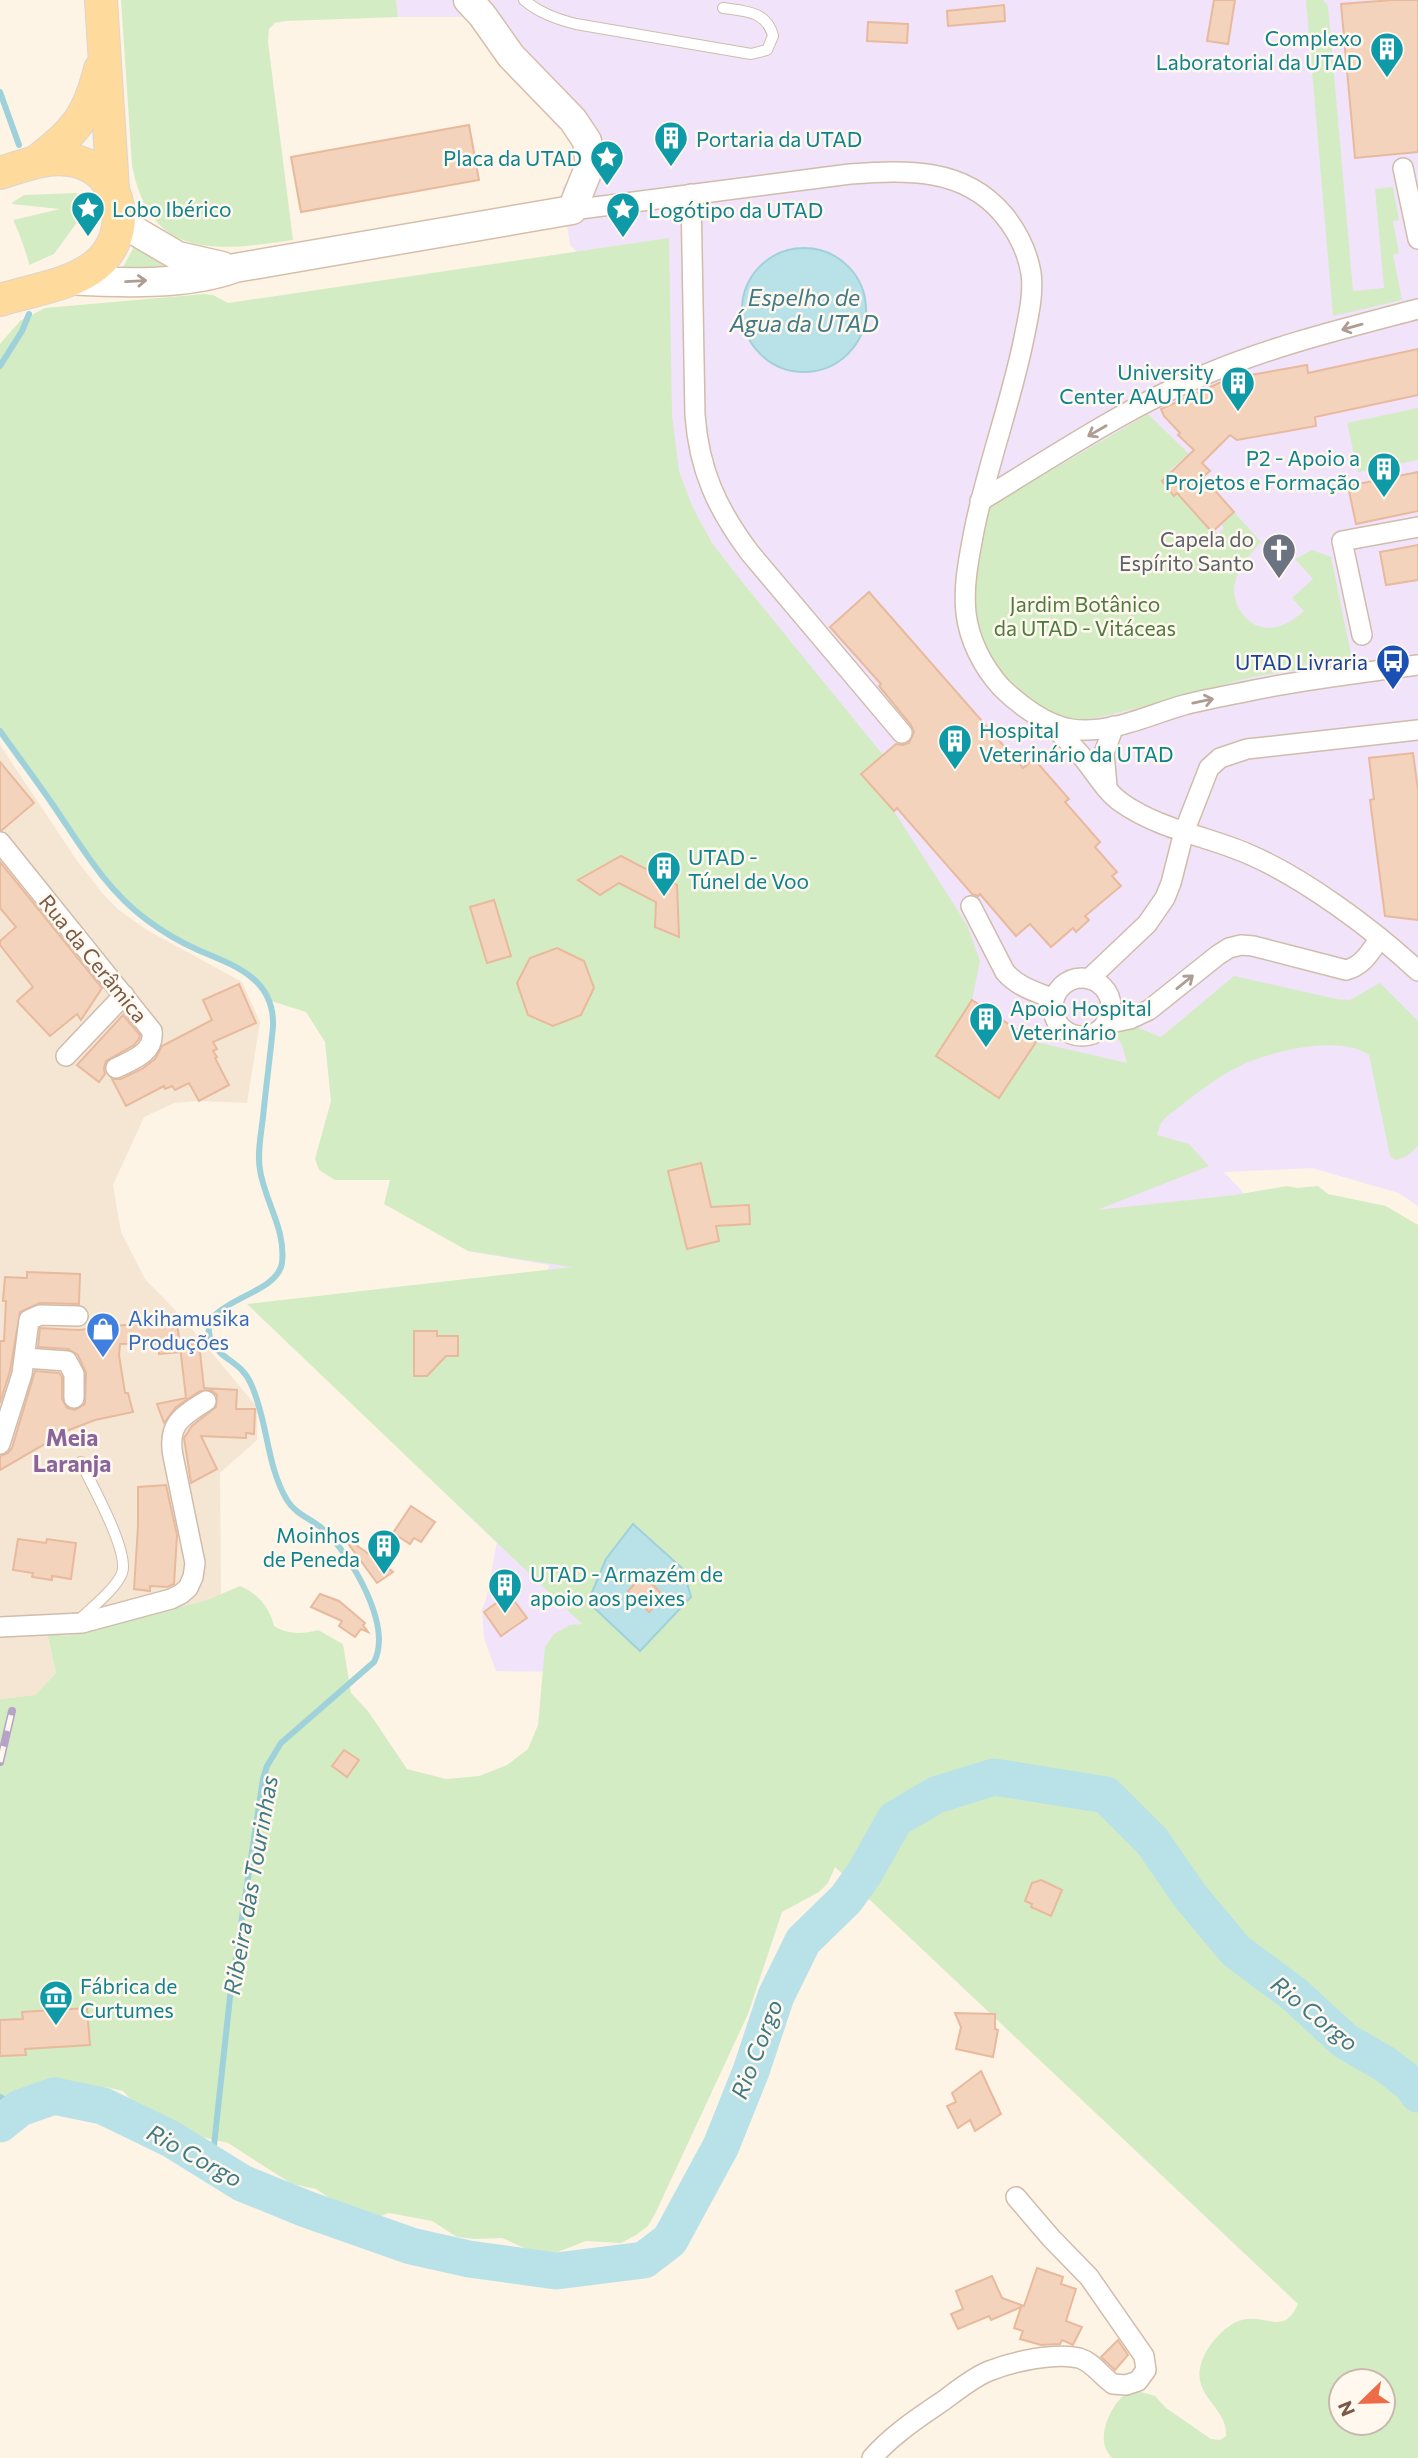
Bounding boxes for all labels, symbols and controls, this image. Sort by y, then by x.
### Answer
place label: Complexo Laboratorial da UTAD [1156,25,1362,74]
building icon: Complexo Laboratorial da UTAD [1368,30,1406,79]
building icon: Portaria da UTAD [652,119,690,168]
place label: Portaria da UTAD [696,126,862,151]
place icon: Placa da UTAD [588,138,626,187]
place label: Placa da UTAD [443,145,582,170]
place icon: Lobo Ibérico [69,189,107,238]
place icon: Logótipo da UTAD [604,190,642,239]
place label: Lobo Ibérico [112,196,232,221]
place label: Logótipo da UTAD [648,197,823,222]
one-way arrow [124,274,146,287]
water label: Espelho de Água da UTAD [728,283,879,337]
one-way arrow [1341,321,1364,334]
place label: University Center AAUTAD [1059,359,1214,408]
building icon: University Center AAUTAD [1219,364,1257,413]
one-way arrow [1088,424,1108,438]
place label: P2 - Apoio a Projetos e Formação [1165,445,1360,494]
building icon: P2 - Apoio a Projetos e Formação [1365,450,1403,499]
place label: Capela do Espírito Santo [1119,526,1254,575]
church icon: Capela do Espírito Santo [1260,531,1298,580]
park label: Jardim Botânico da UTAD - Vitáceas [994,591,1176,640]
bus stop icon: UTAD Livraria [1374,642,1412,691]
place label: UTAD Livraria [1235,649,1368,674]
one-way arrow [1191,694,1214,708]
place label: Hospital Veterinário da UTAD [979,717,1174,766]
building icon: Hospital Veterinário da UTAD [936,722,974,771]
place label: UTAD - Túnel de Voo [688,844,809,893]
building icon: UTAD - Túnel de Voo [645,849,683,898]
street label: Rua da Cerâmica [35,889,153,1027]
one-way arrow [1176,974,1194,989]
place label: Apoio Hospital Veterinário [1010,995,1152,1044]
building icon: Apoio Hospital Veterinário [967,1000,1005,1049]
place label: Akihamusika Produções [128,1305,250,1354]
shop icon: Akihamusika Produções [84,1310,122,1359]
district label: Meia Laranja [33,1423,111,1477]
place label: Moinhos de Peneda [263,1522,360,1571]
building icon: Moinhos de Peneda [365,1527,403,1576]
place label: UTAD - Armazém de apoio aos peixes [530,1561,723,1610]
building icon: UTAD - Armazém de apoio aos peixes [486,1566,524,1615]
water label: Ribeira das Tourinhas [217,1773,283,1997]
water label: Rio Corgo [1266,1969,1364,2057]
place label: Fábrica de Curtumes [80,1973,177,2022]
museum icon: Fábrica de Curtumes [37,1978,75,2027]
water label: Rio Corgo [724,1995,788,2103]
water label: Rio Corgo [143,2118,247,2192]
north arrow [1327,2367,1397,2437]
text: N [1333,2398,1359,2420]

